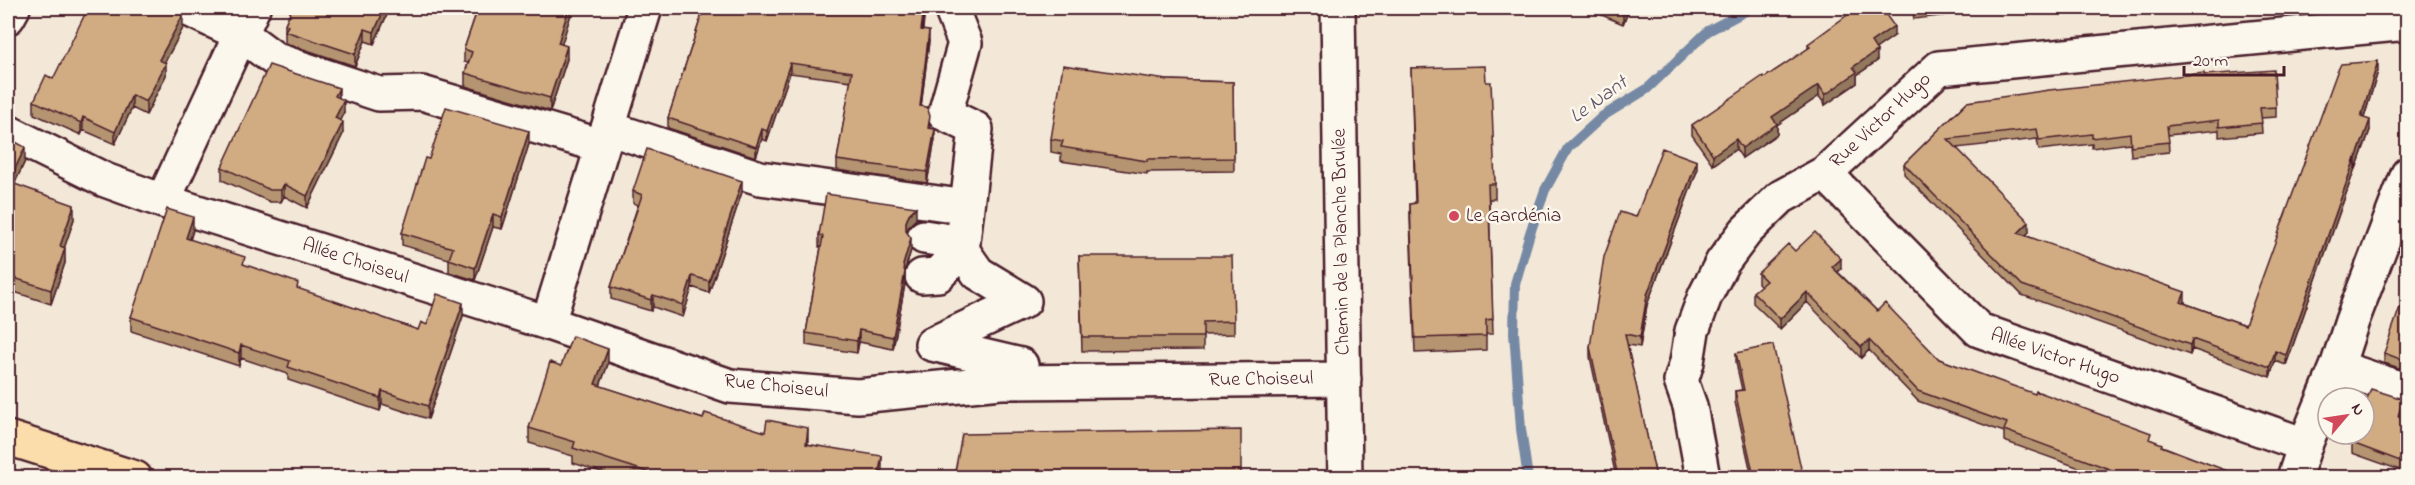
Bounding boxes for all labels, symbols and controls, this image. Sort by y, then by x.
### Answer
scale bar [2184,39,2284,77]
text: 20 m [2193,49,2228,75]
street label: Rue Victor Hugo [1824,66,1939,177]
water label: Le Nant [1564,68,1636,131]
street label: Chemin de la Planche Brulée [1326,128,1358,356]
place label: Le Gardénia [1466,202,1561,231]
marker: Le Gardénia [1447,209,1461,223]
street label: Allée Choiseul [298,231,412,293]
street label: Allée Victor Hugo [1986,321,2124,394]
street label: Rue Choiseul [1208,365,1314,395]
street label: Rue Choiseul [722,367,830,407]
north arrow [2316,386,2376,446]
text: N [2344,399,2371,420]

